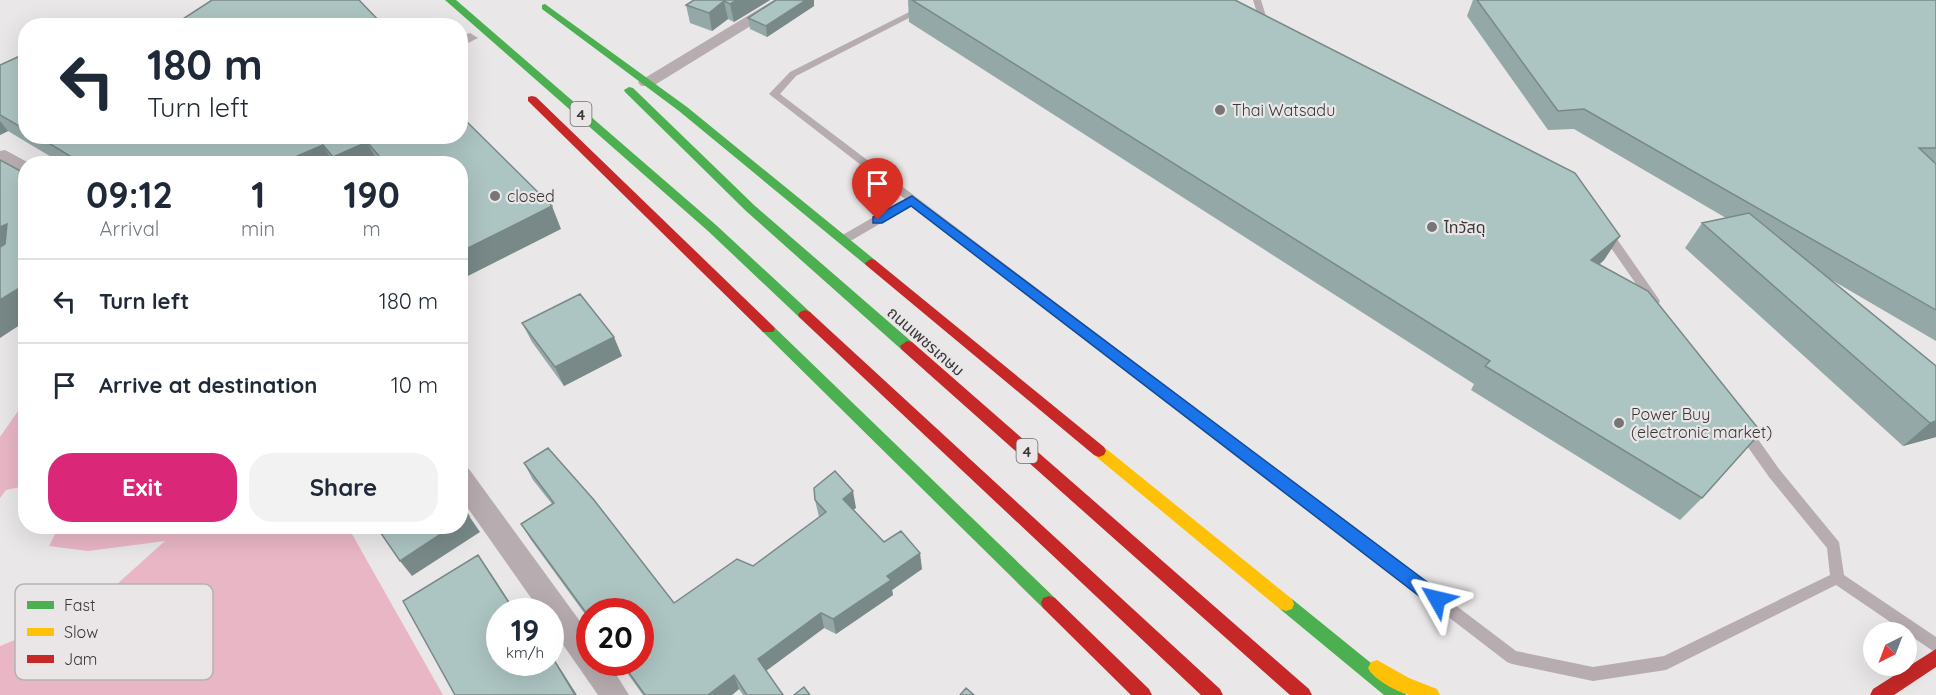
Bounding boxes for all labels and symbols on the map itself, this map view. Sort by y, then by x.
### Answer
place label: Thai Watsadu [1232,100,1335,120]
road number: 4 [570,102,592,126]
marker: Thai Watsadu [1213,103,1227,117]
pin [852,158,903,220]
place label: closed [507,186,555,206]
marker: closed [488,189,502,203]
place label: ไทวัสดุ [1443,217,1486,237]
marker: ไทวัสดุ [1425,220,1439,234]
street label: ถนนเพชรเกษม [883,302,969,380]
place label: Power Buy (electronic market) [1631,404,1772,442]
marker: Power Buy (electronic market) [1612,416,1626,430]
road number: 4 [1016,439,1038,463]
position arrow [1405,567,1469,631]
legend [15,584,213,680]
text: Fast [64,595,95,615]
speed limit sign: 20 [576,598,654,676]
text: Slow [64,622,98,642]
north arrow [1863,622,1917,676]
text: Jam [64,649,97,669]

